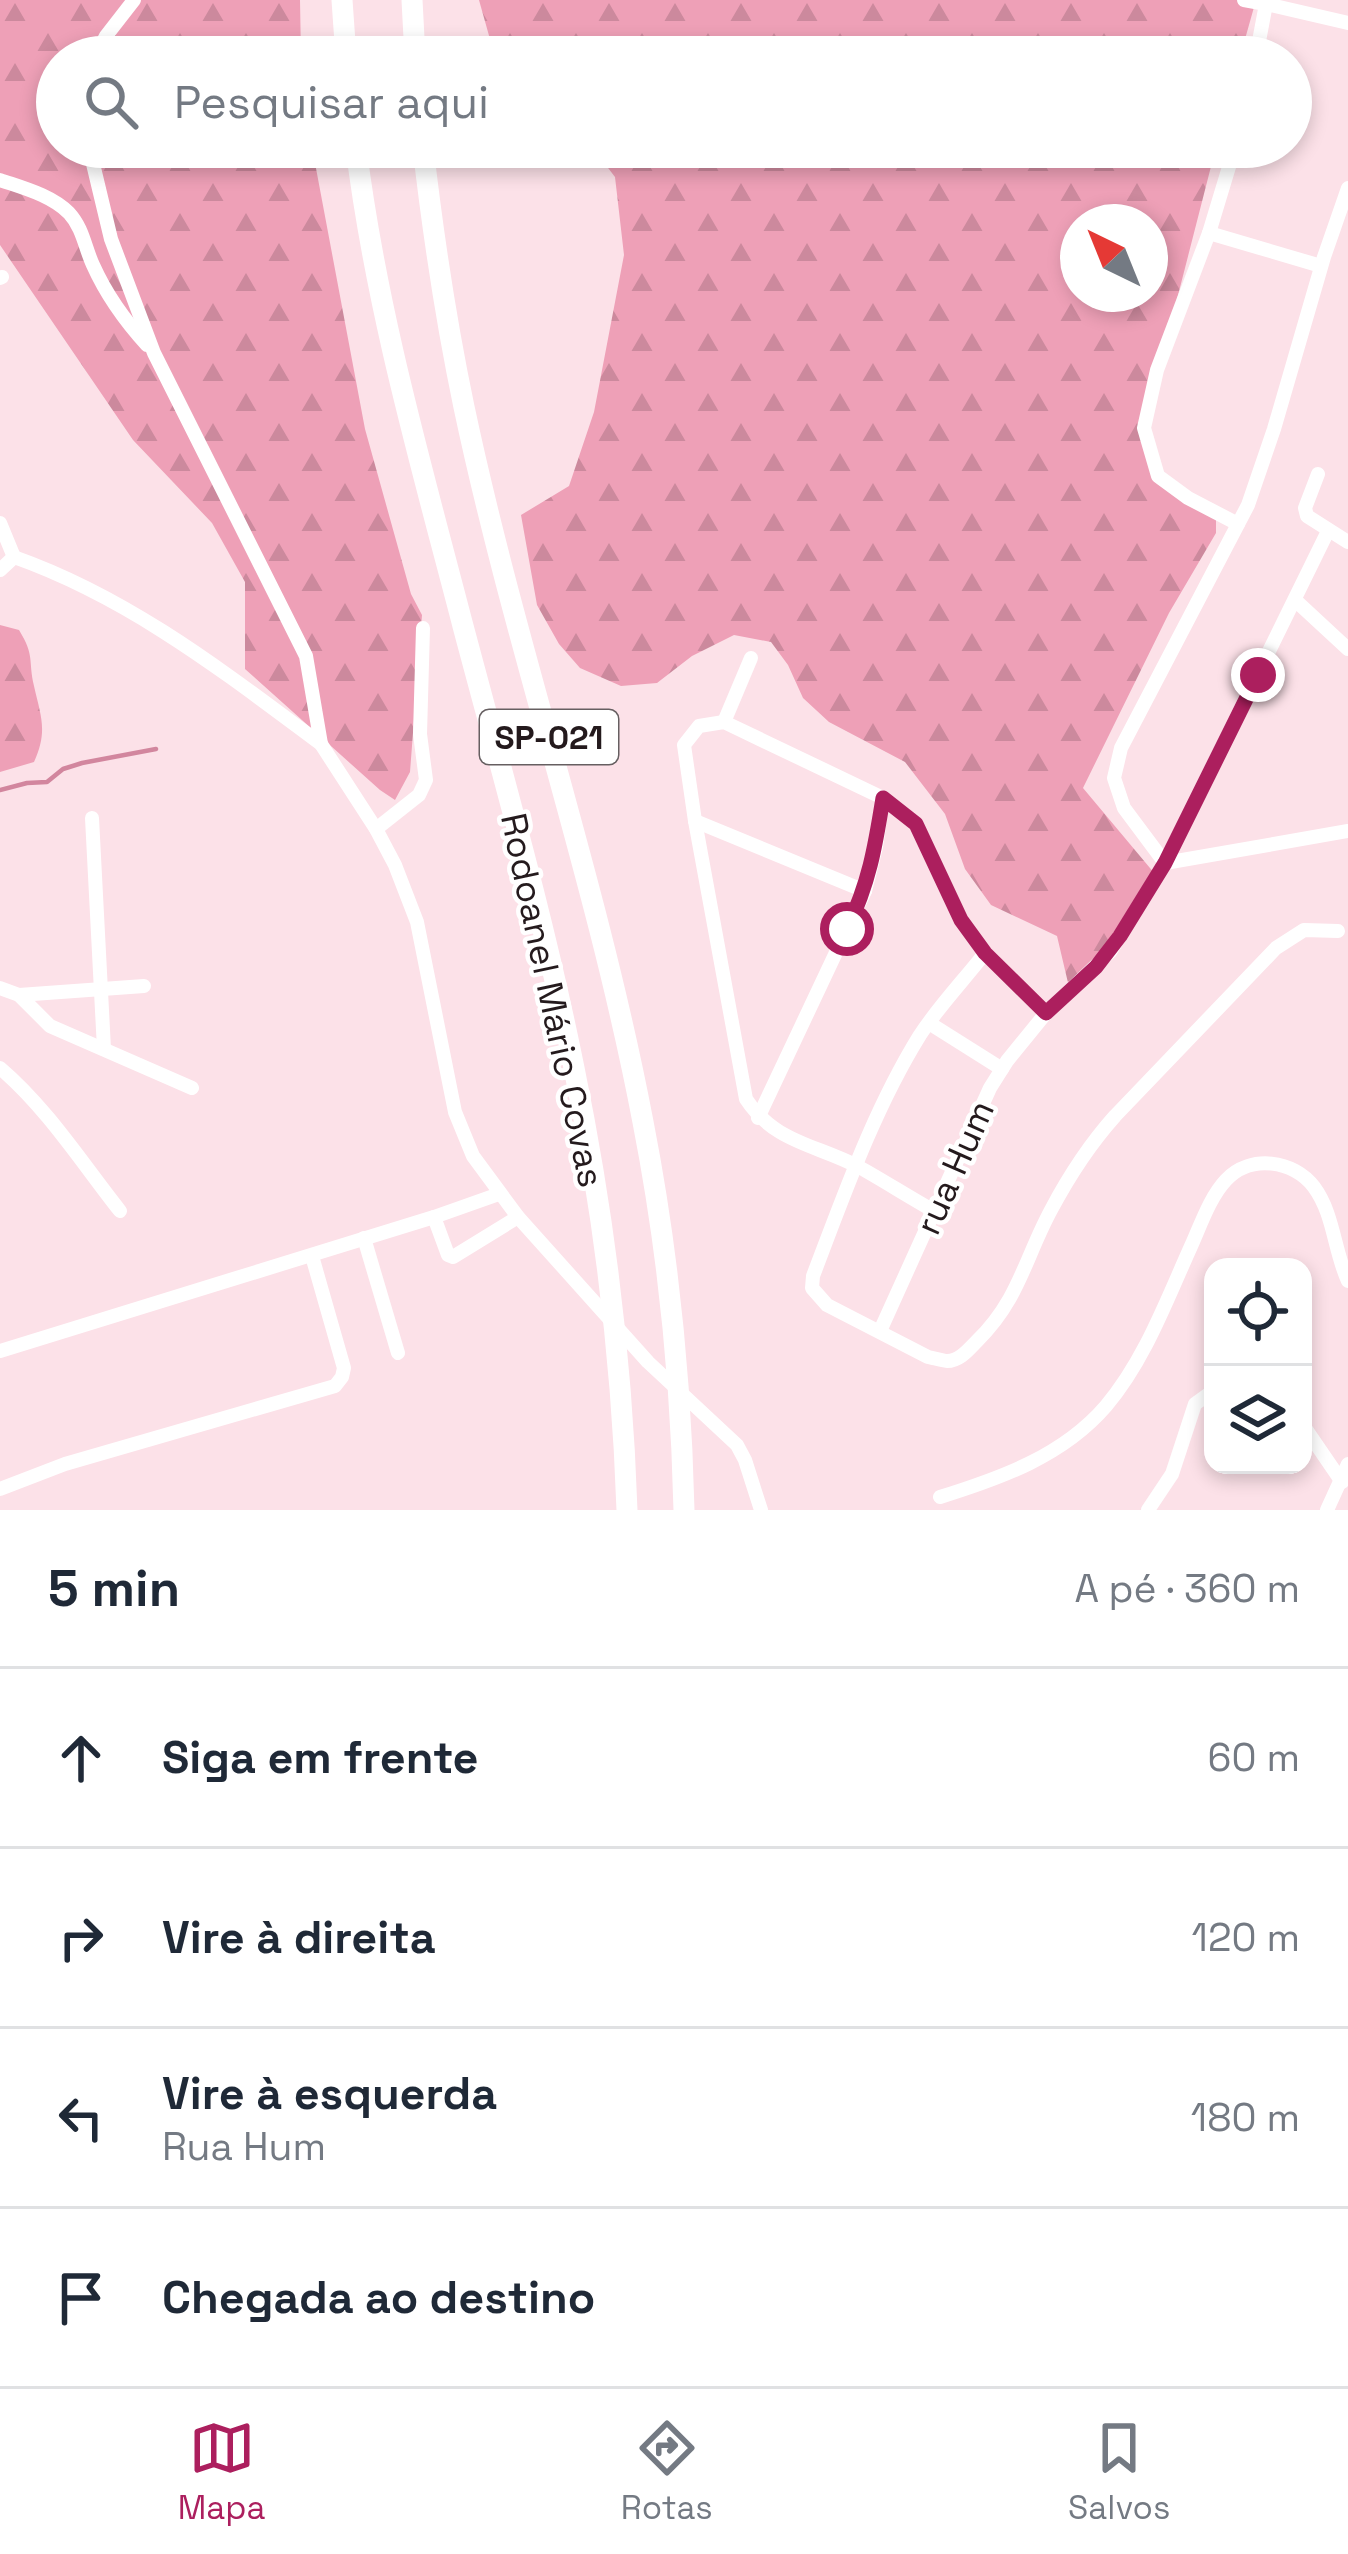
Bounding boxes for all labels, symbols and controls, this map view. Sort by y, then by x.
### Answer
search box [36,36,1312,168]
icon: search [78,69,144,135]
text: Pesquisar aqui [174,74,489,131]
north arrow [1060,204,1168,312]
route end [1231,648,1285,702]
road number: SP-021 [480,710,618,764]
street label: Rodoanel Mário Covas [490,809,614,1191]
route start [820,902,874,956]
street label: rua Hum [905,1093,1005,1242]
map controls [1204,1258,1312,1474]
button: locate [1204,1258,1312,1366]
button: layers [1204,1366,1312,1474]
text: 5 min [48,1556,180,1621]
text: A pé · 360 m [1074,1564,1300,1613]
icon: ahead [48,1725,114,1791]
text: Siga em frente [162,1729,479,1786]
text: 60 m [1208,1733,1300,1782]
icon: right [48,1905,114,1971]
text: Vire à direita [162,1909,436,1966]
text: 120 m [1192,1913,1300,1962]
text: Vire à esquerda [162,2065,497,2122]
icon: left [48,2085,114,2151]
text: 180 m [1191,2093,1300,2142]
text: Rua Hum [162,2122,326,2171]
icon: arrive [48,2265,114,2331]
text: Chegada ao destino [162,2269,595,2326]
tab: Mapa [178,2415,265,2529]
tab: Rotas [621,2415,713,2529]
tab: Salvos [1068,2415,1170,2529]

